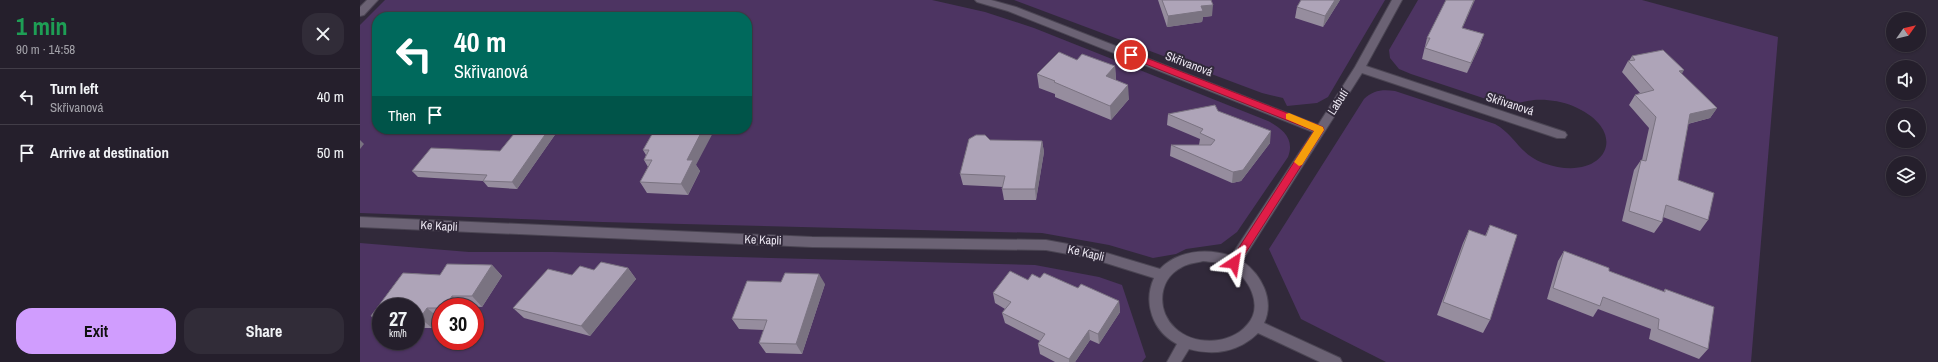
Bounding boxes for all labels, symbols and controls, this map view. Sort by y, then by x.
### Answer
text: 1 min [16,10,67,42]
north arrow [1886,12,1926,52]
map controls [1886,12,1926,196]
button: close [302,13,344,55]
text: 40 m [454,23,506,61]
icon: left [388,28,440,80]
pin [1114,38,1148,72]
text: 90 m · 14:58 [16,41,75,58]
icon: arrive [1120,44,1142,66]
street label: Skřivanová [1163,48,1215,80]
text: Skřivanová [454,59,528,84]
button: sound [1886,60,1926,100]
text: Turn left [50,78,98,99]
icon: left [16,86,38,108]
text: 40 m [317,86,344,107]
street label: Labutí [1324,86,1352,118]
street label: Skřivanová [1484,89,1536,119]
text: Skřivanová [50,99,103,116]
icon: arrive [424,104,446,126]
text: Then [388,105,416,126]
button: search [1886,108,1926,148]
icon: arrive [16,142,38,164]
text: Arrive at destination [50,142,169,163]
text: 50 m [317,142,344,163]
button: layers [1886,156,1926,196]
street label: Ke Kapli [420,217,458,235]
street label: Ke Kapli [744,231,782,249]
street label: Ke Kapli [1066,241,1106,265]
position arrow [1213,242,1255,284]
speed limit sign: 30 [432,298,484,350]
text: 27 [389,305,407,332]
button: Exit [16,308,176,354]
button: Share [184,308,344,354]
text: km/h [389,327,407,340]

